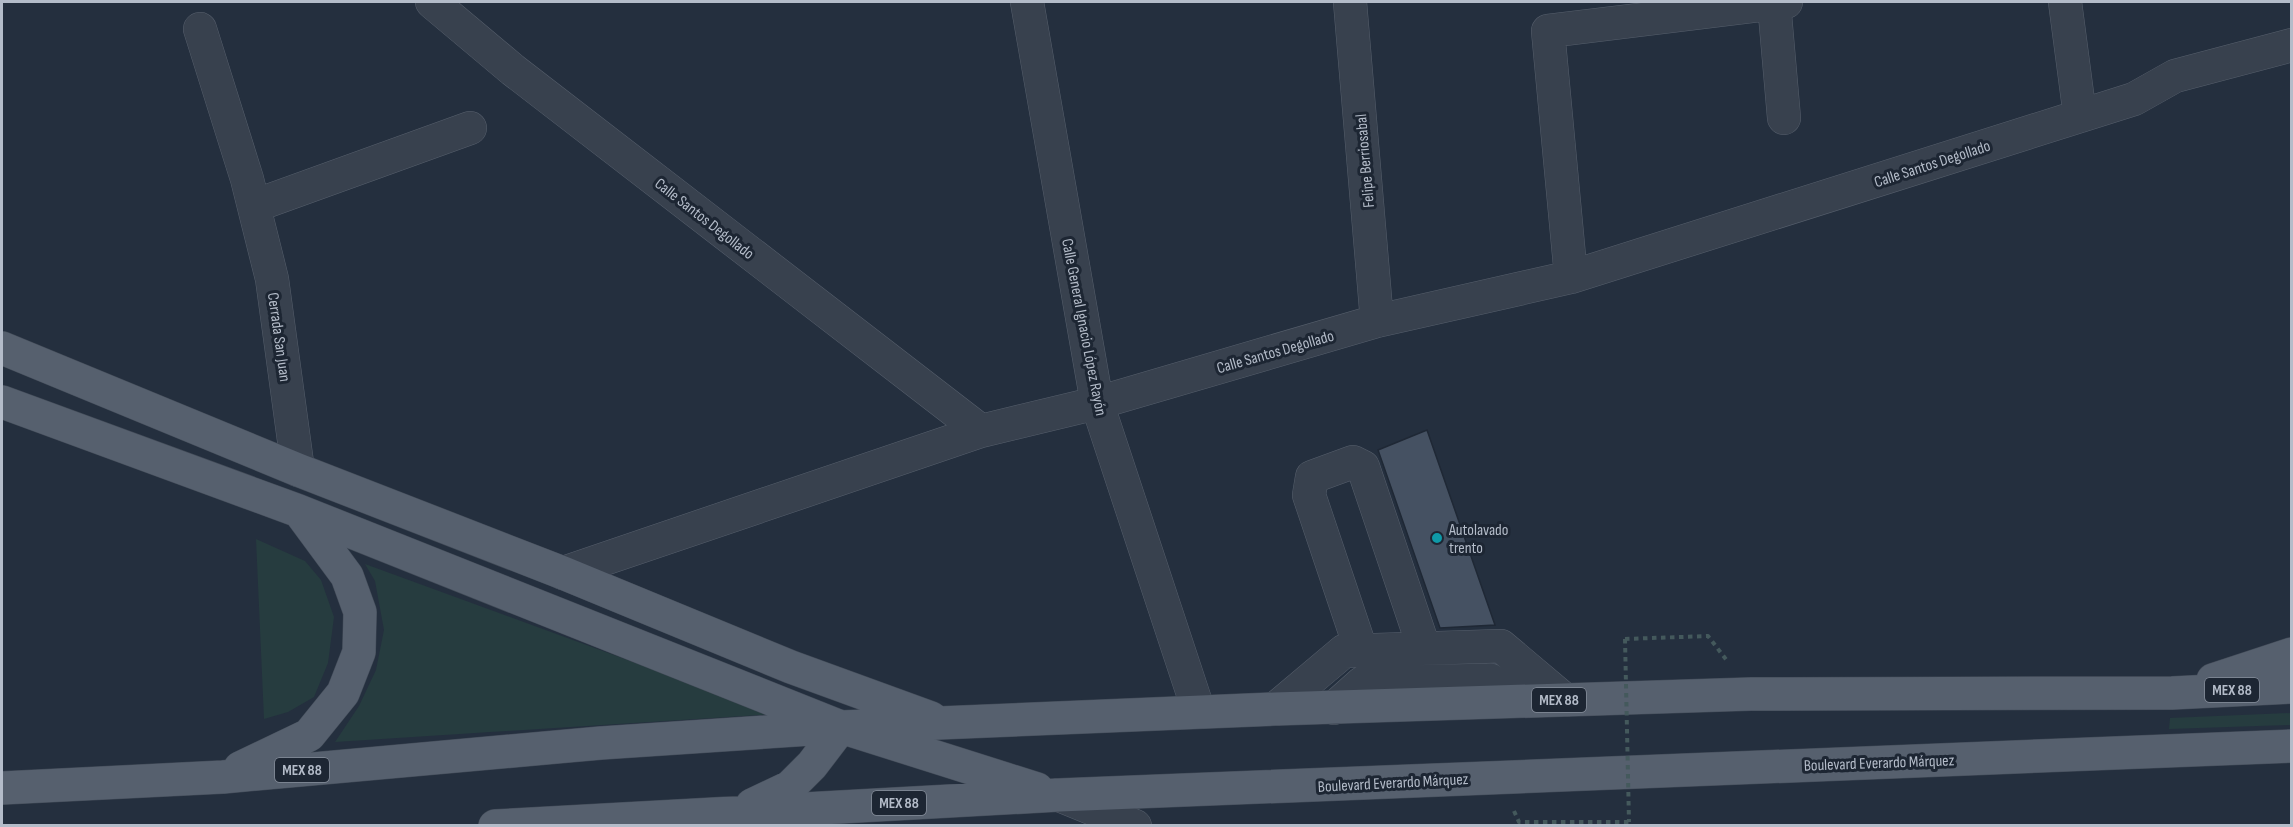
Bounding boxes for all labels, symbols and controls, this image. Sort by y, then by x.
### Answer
street label: Felipe Berriosabal [1352,113,1379,209]
street label: Calle Santos Degollado [1872,137,1993,192]
street label: Calle Santos Degollado [651,174,758,264]
street label: Calle General Ignacio López Rayón [1057,237,1110,417]
street label: Cerrada San Juan [263,291,294,383]
street label: Calle Santos Degollado [1215,327,1336,378]
place label: Autolavado trento [1448,521,1508,558]
marker: Autolavado trento [1430,531,1444,545]
road number: MEX 88 [2205,678,2259,702]
road number: MEX 88 [1532,688,1586,712]
street label: Boulevard Everardo Márquez [1803,751,1955,776]
road number: MEX 88 [275,758,329,782]
street label: Boulevard Everardo Márquez [1317,770,1469,797]
road number: MEX 88 [872,791,926,815]

